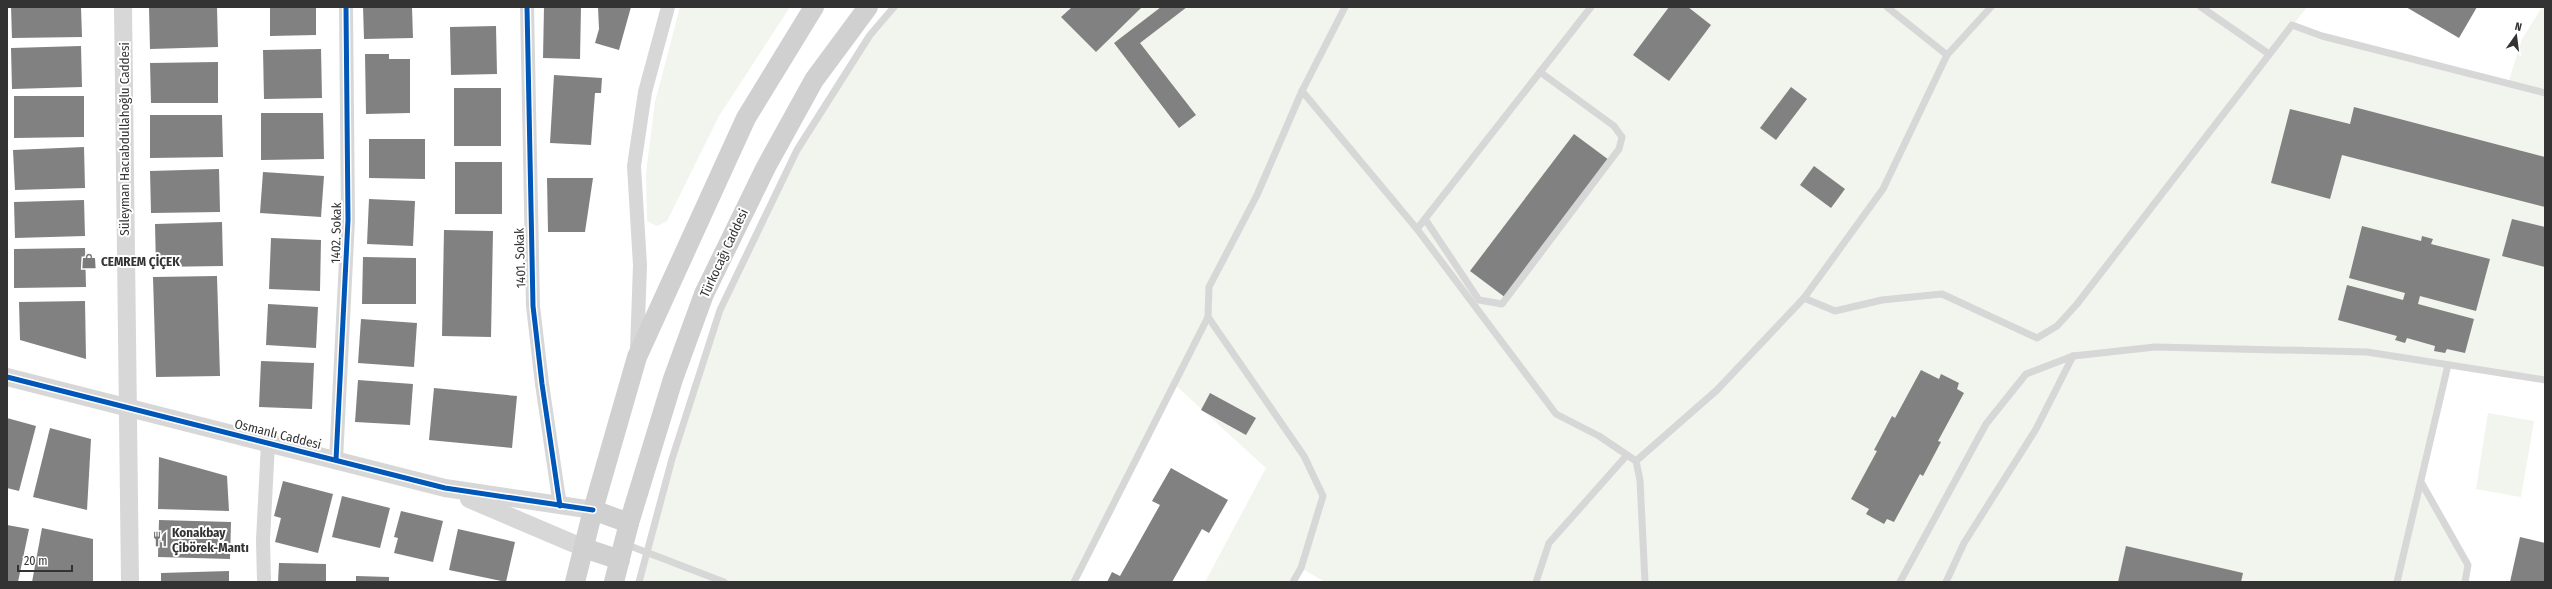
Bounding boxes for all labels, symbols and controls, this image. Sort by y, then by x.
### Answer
north arrow [2496,16,2536,56]
text: N [2514,20,2523,34]
street label: Süleyman Hacıabdullahoğlu Caddesi [117,42,132,236]
street label: 1402. Sokak [328,201,344,264]
street label: Türkocağı Caddesi [697,206,751,300]
street label: 1401. Sokak [511,227,529,288]
shop icon: CEMREM ÇİÇEK [80,252,98,270]
place label: CEMREM ÇİÇEK [101,254,180,270]
street label: Osmanlı Caddesi [233,416,323,452]
place label: Konakbay Çibörek-Mantı [172,525,249,556]
restaurant icon: Konakbay Çibörek-Mantı [151,530,169,548]
scale bar [18,547,72,573]
text: 20 m [24,554,48,568]

